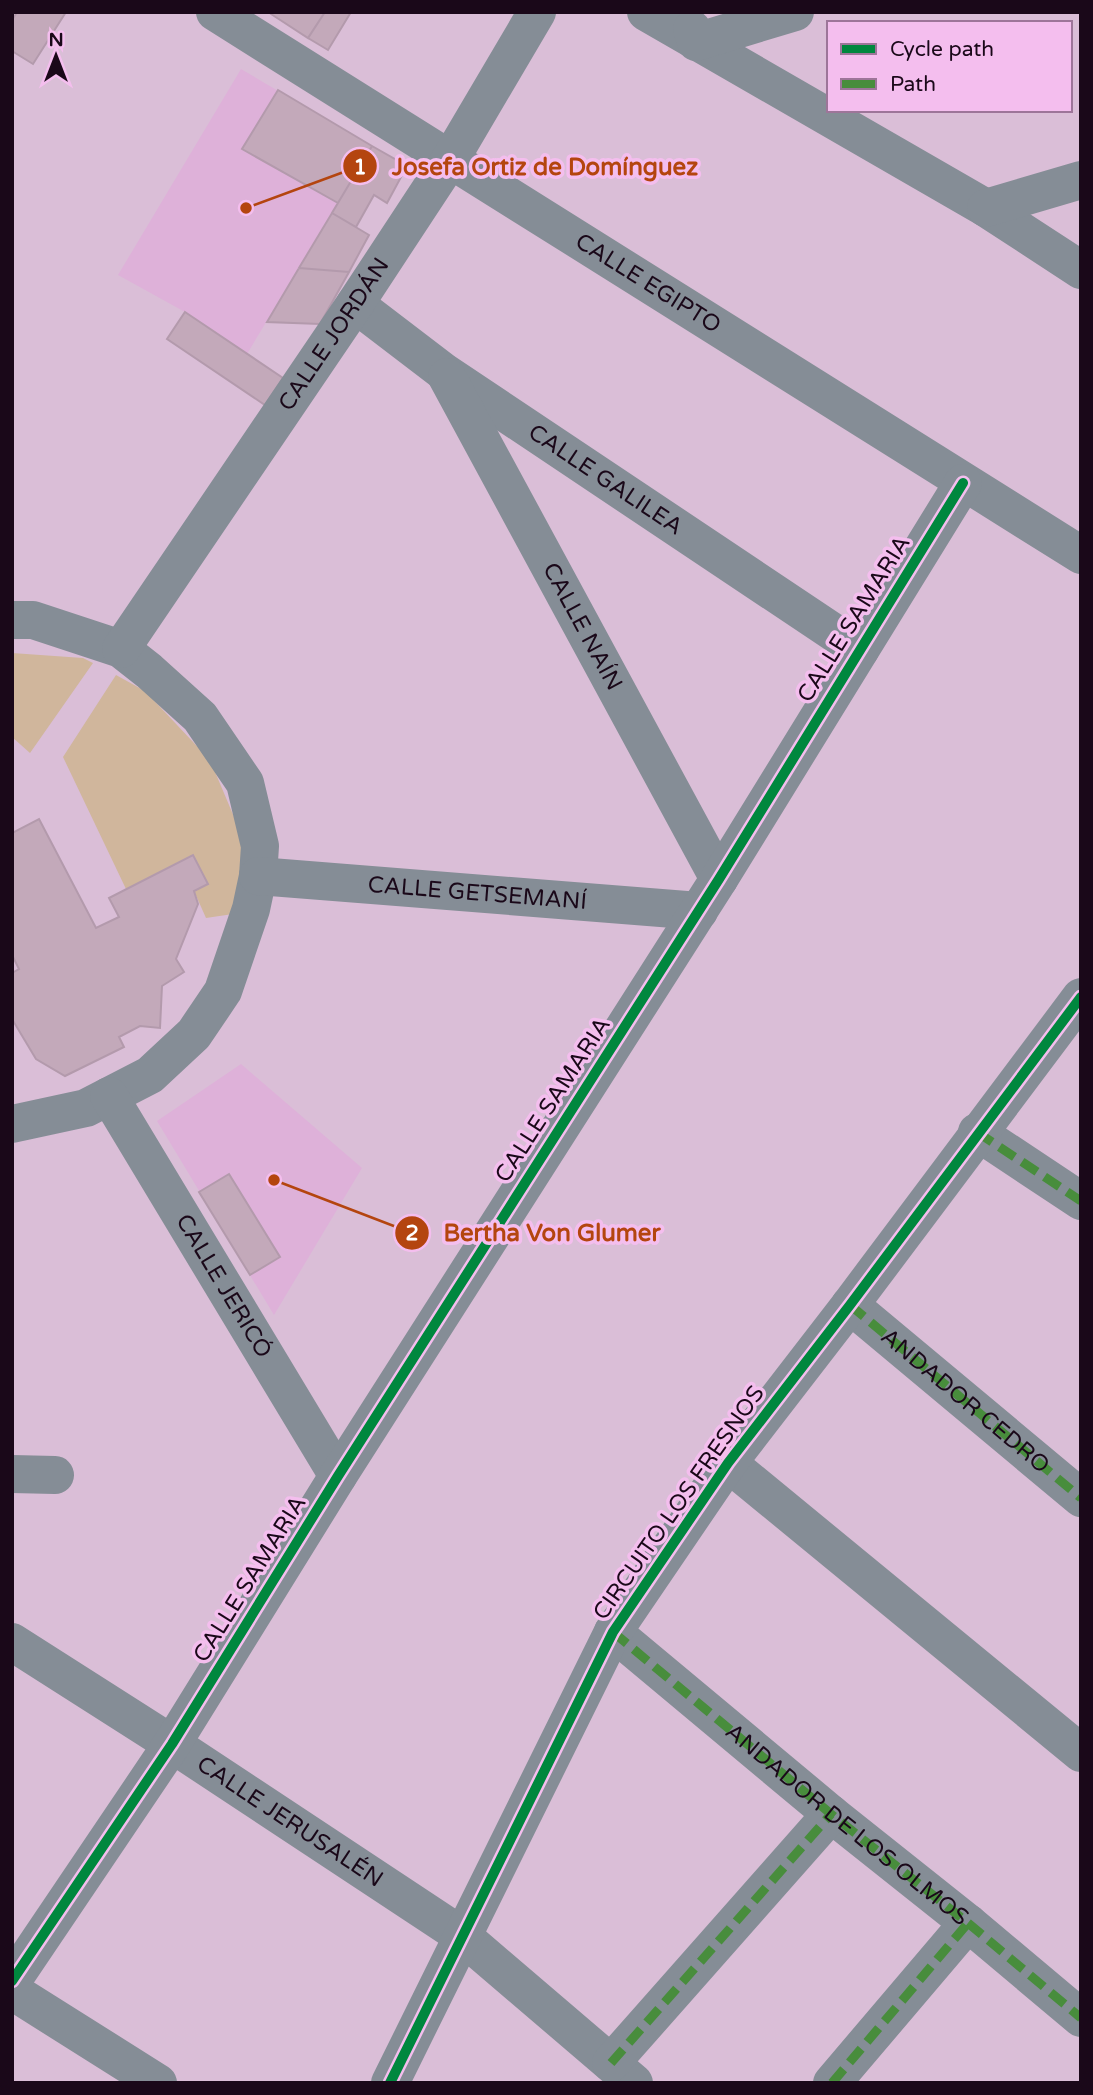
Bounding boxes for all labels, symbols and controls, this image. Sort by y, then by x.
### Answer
north arrow [21,21,91,91]
legend [827,21,1072,112]
text: N [48,29,64,51]
text: Cycle path [890,37,994,62]
text: Path [890,72,936,97]
callout: Josefa Ortiz de Domínguez [342,144,712,189]
text: Josefa Ortiz de Domínguez [391,153,698,182]
text: 1 [353,155,367,180]
street label: CALLE EGIPTO [570,227,726,340]
street label: CALLE JORDÁN [273,252,396,416]
street label: CALLE GALILEA [523,418,688,541]
street label: CALLE SAMARIA [791,531,917,707]
street label: CALLE NAÍN [536,558,628,695]
street label: CALLE GETSEMANÍ [367,871,588,916]
street label: CALLE SAMARIA [489,1012,617,1188]
street label: CALLE JERICÓ [170,1209,278,1363]
callout: Bertha Von Glumer [394,1210,674,1255]
text: Bertha Von Glumer [443,1219,661,1248]
text: 2 [405,1221,419,1246]
street label: ANDADOR CEDRO [875,1323,1055,1480]
street label: CIRCUITO LOS FRESNOS [587,1380,771,1626]
street label: CALLE SAMARIA [187,1491,313,1667]
street label: ANDADOR DE LOS OLMOS [719,1718,974,1932]
street label: CALLE JERUSALÉN [191,1750,388,1893]

